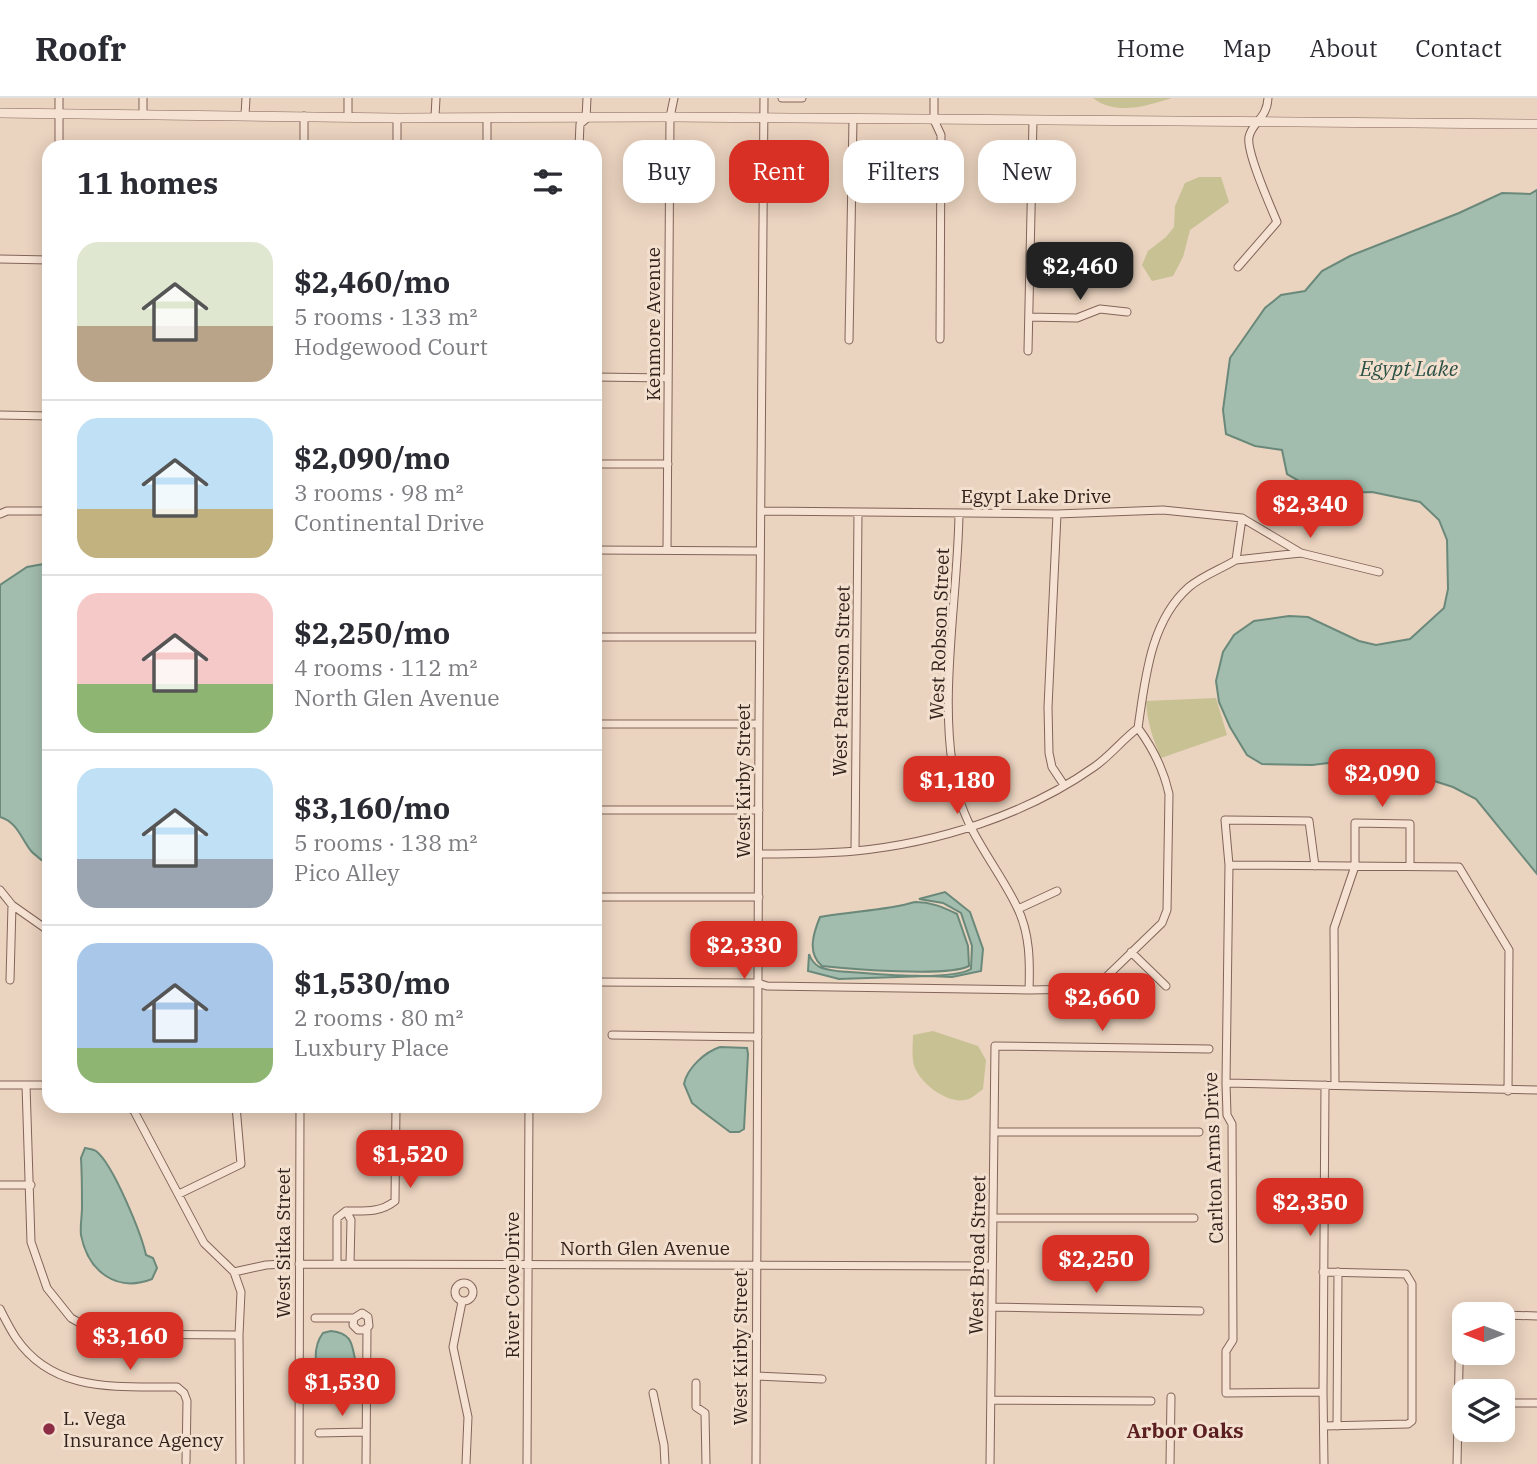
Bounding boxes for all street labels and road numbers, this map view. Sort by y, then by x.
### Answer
street label: Kenmore Avenue [641,247,665,401]
street label: Egypt Lake Drive [961,484,1111,508]
street label: West Robson Street [924,547,954,721]
street label: West Patterson Street [827,585,855,777]
street label: West Kirby Street [731,703,755,859]
street label: Carlton Arms Drive [1198,1072,1228,1244]
street label: West Sitka Street [271,1167,295,1319]
street label: West Broad Street [964,1175,990,1335]
street label: River Cove Drive [500,1212,524,1358]
street label: North Glen Avenue [560,1236,730,1260]
street label: West Kirby Street [728,1270,752,1426]

